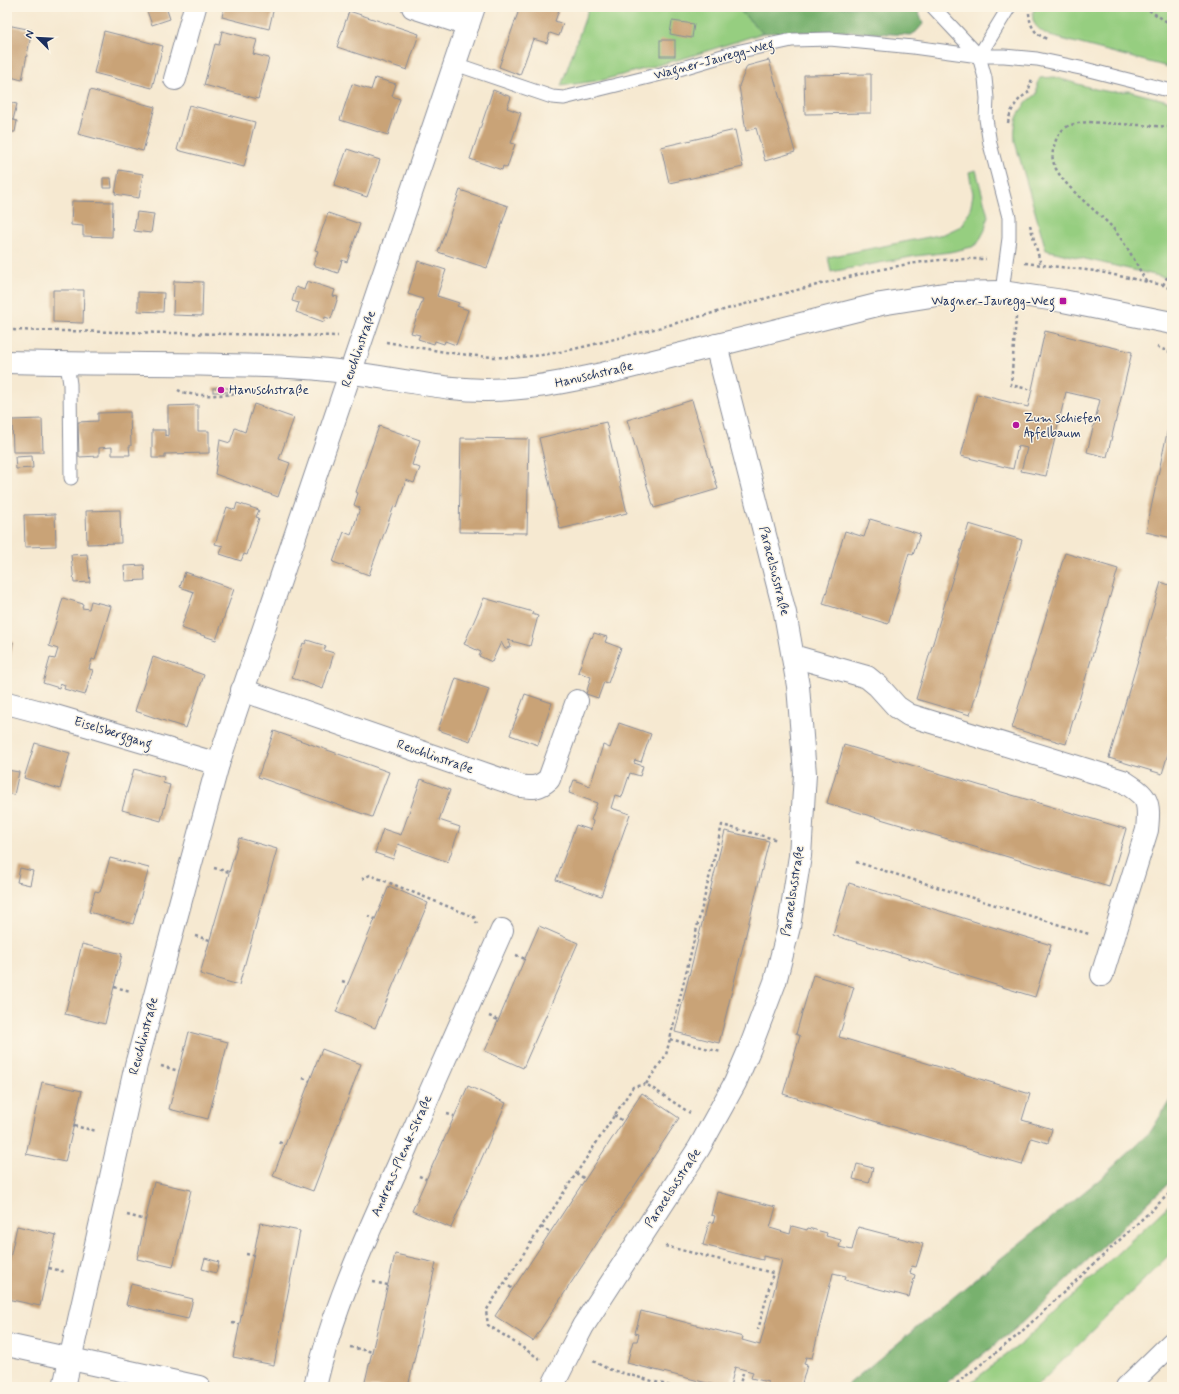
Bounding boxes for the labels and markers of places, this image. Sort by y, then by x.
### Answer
place label: Wagner-Jauregg-Weg [931,293,1055,312]
marker: Wagner-Jauregg-Weg [1058,296,1068,306]
place label: Hanuschstraße [229,382,309,399]
marker: Hanuschstraße [216,385,226,395]
place label: Zum schiefen Apfelbaum [1024,410,1101,443]
marker: Zum schiefen Apfelbaum [1011,420,1021,430]

